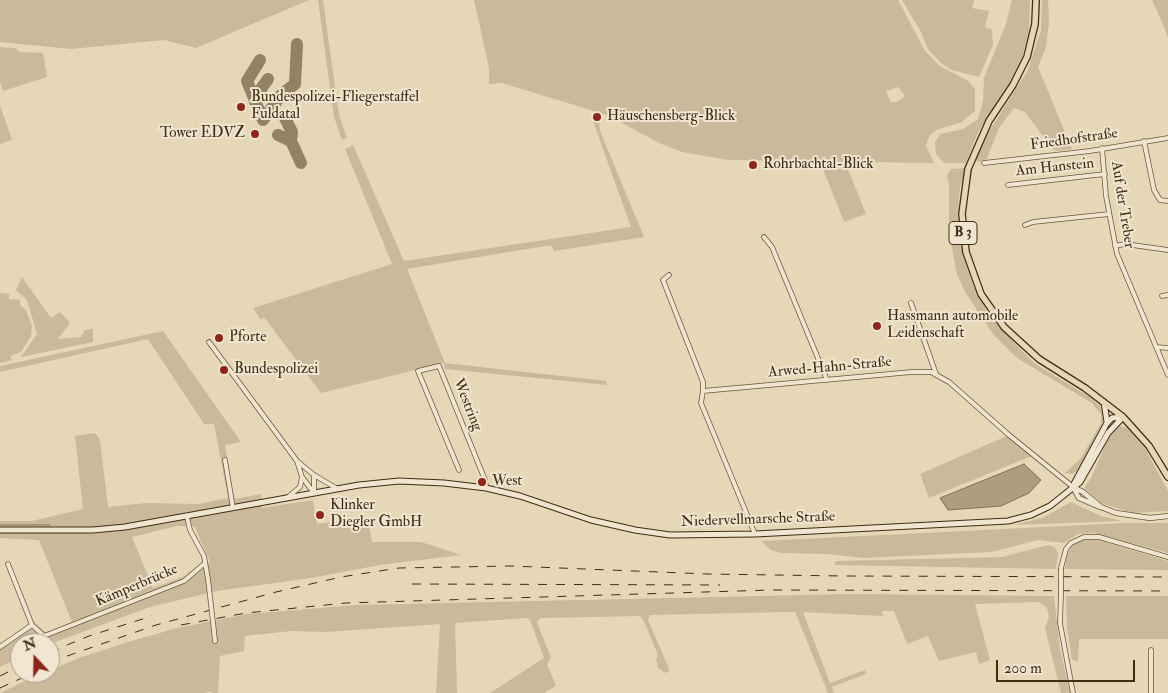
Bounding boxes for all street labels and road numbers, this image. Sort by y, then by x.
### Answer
street label: Friedhofstraße [1029,125,1119,155]
street label: Am Hanstein [1015,155,1095,181]
street label: Auf der Treber [1106,160,1138,250]
road number: B 3 [949,222,977,244]
street label: Arwed-Hahn-Straße [767,354,893,382]
street label: Westring [448,376,486,434]
street label: Niedervellmarsche Straße [681,508,835,532]
street label: Kämperbrücke [93,561,181,611]

